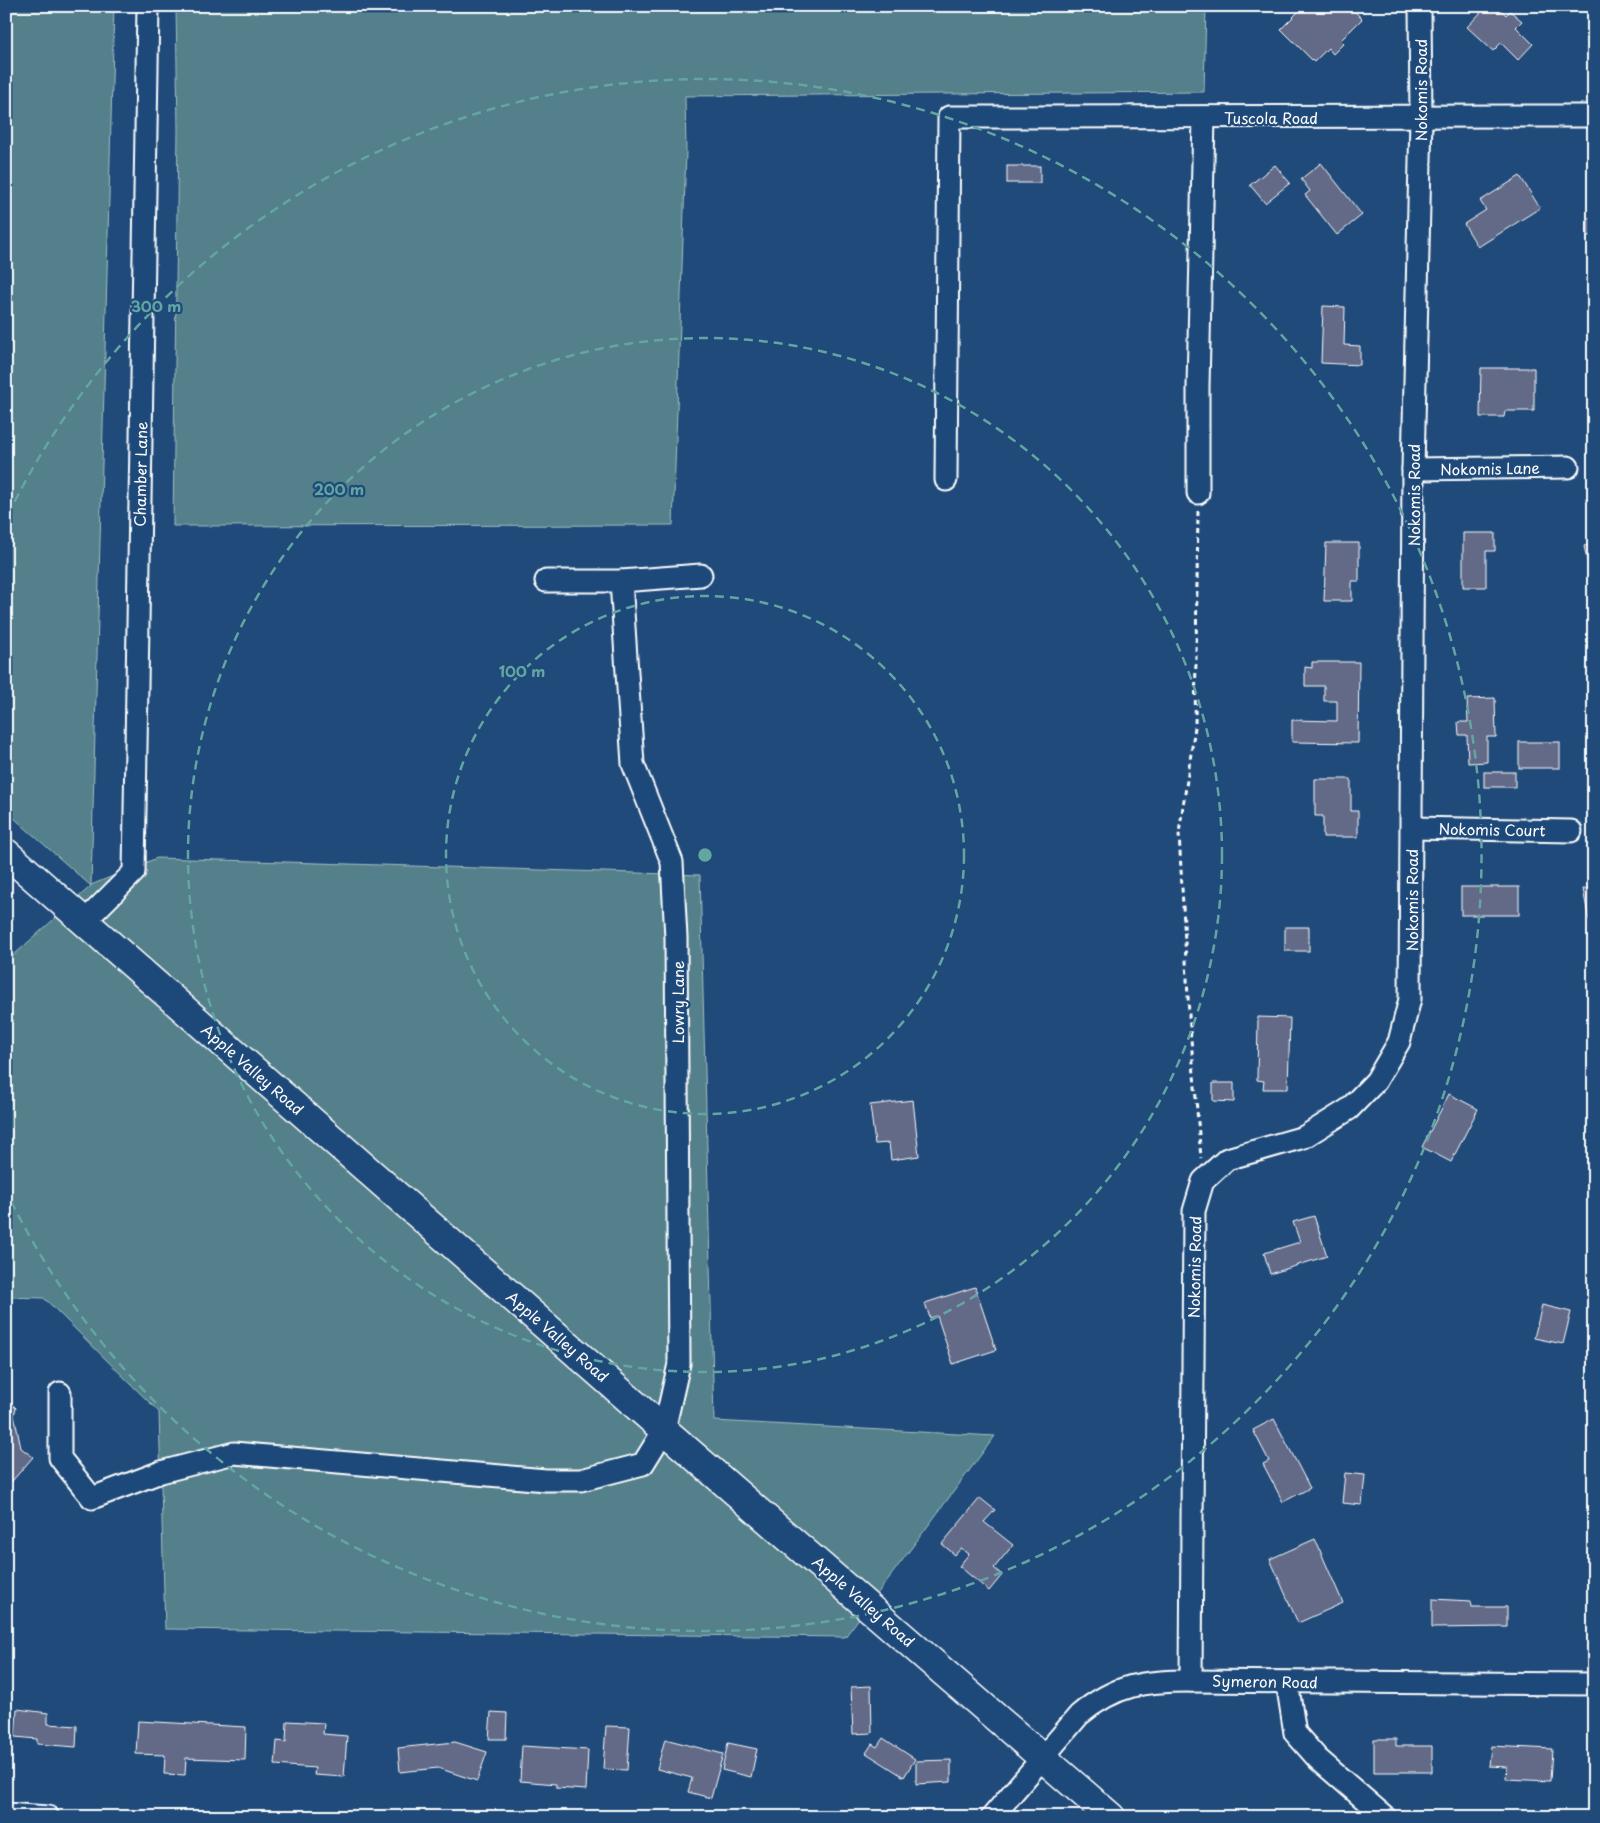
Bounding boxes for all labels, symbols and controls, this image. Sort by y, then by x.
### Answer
street label: Nokomis Road [1409,39,1432,141]
street label: Tuscola Road [1224,106,1318,129]
text: 300 m [131,294,181,317]
street label: Chamber Lane [128,421,152,527]
street label: Nokomis Road [1402,444,1425,546]
street label: Nokomis Lane [1440,456,1540,480]
text: 200 m [314,477,364,500]
text: 100 m [499,659,545,682]
street label: Nokomis Court [1438,817,1546,841]
centre of rings [696,846,714,864]
street label: Nokomis Road [1400,849,1423,951]
street label: Lowry Lane [666,961,689,1043]
street label: Apple Valley Road [197,1018,309,1120]
street label: Nokomis Road [1182,1216,1206,1318]
street label: Apple Valley Road [502,1285,614,1387]
street label: Apple Valley Road [808,1550,920,1652]
street label: Symeron Road [1212,1669,1318,1693]

